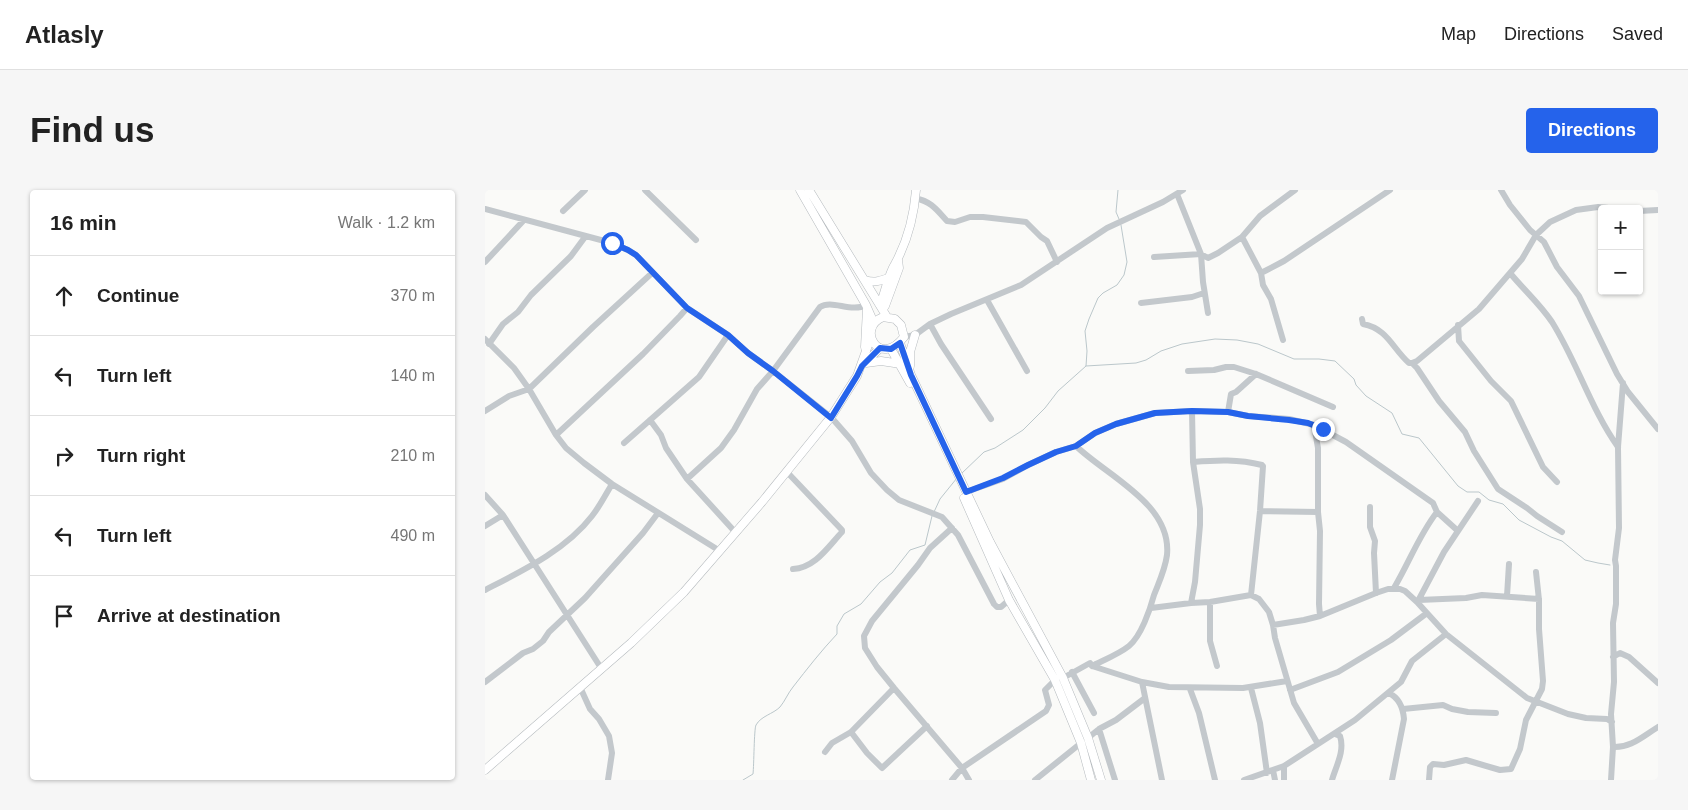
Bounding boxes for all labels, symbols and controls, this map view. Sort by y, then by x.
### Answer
text: Atlasly [25,21,104,48]
text: Map [1441,24,1476,44]
text: Directions [1504,24,1584,44]
text: Saved [1612,24,1663,44]
button: Directions [1526,108,1658,153]
text: Find us [30,110,154,149]
map controls [1598,205,1643,295]
button: + [1598,205,1643,250]
text: 16 min [50,211,117,234]
text: Walk · 1.2 km [338,214,435,231]
route start [601,232,624,255]
button: − [1598,250,1643,295]
icon: ahead [50,282,78,310]
text: Continue [97,285,179,306]
text: 370 m [391,287,435,304]
icon: left [50,362,78,390]
text: Turn left [97,365,172,386]
text: 140 m [391,367,435,384]
route end [1312,418,1335,441]
icon: right [50,442,78,470]
text: Turn right [97,445,185,466]
text: 210 m [391,447,435,464]
icon: left [50,522,78,550]
text: Turn left [97,525,172,546]
text: 490 m [391,527,435,544]
icon: arrive [50,602,78,630]
text: Arrive at destination [97,605,281,626]

